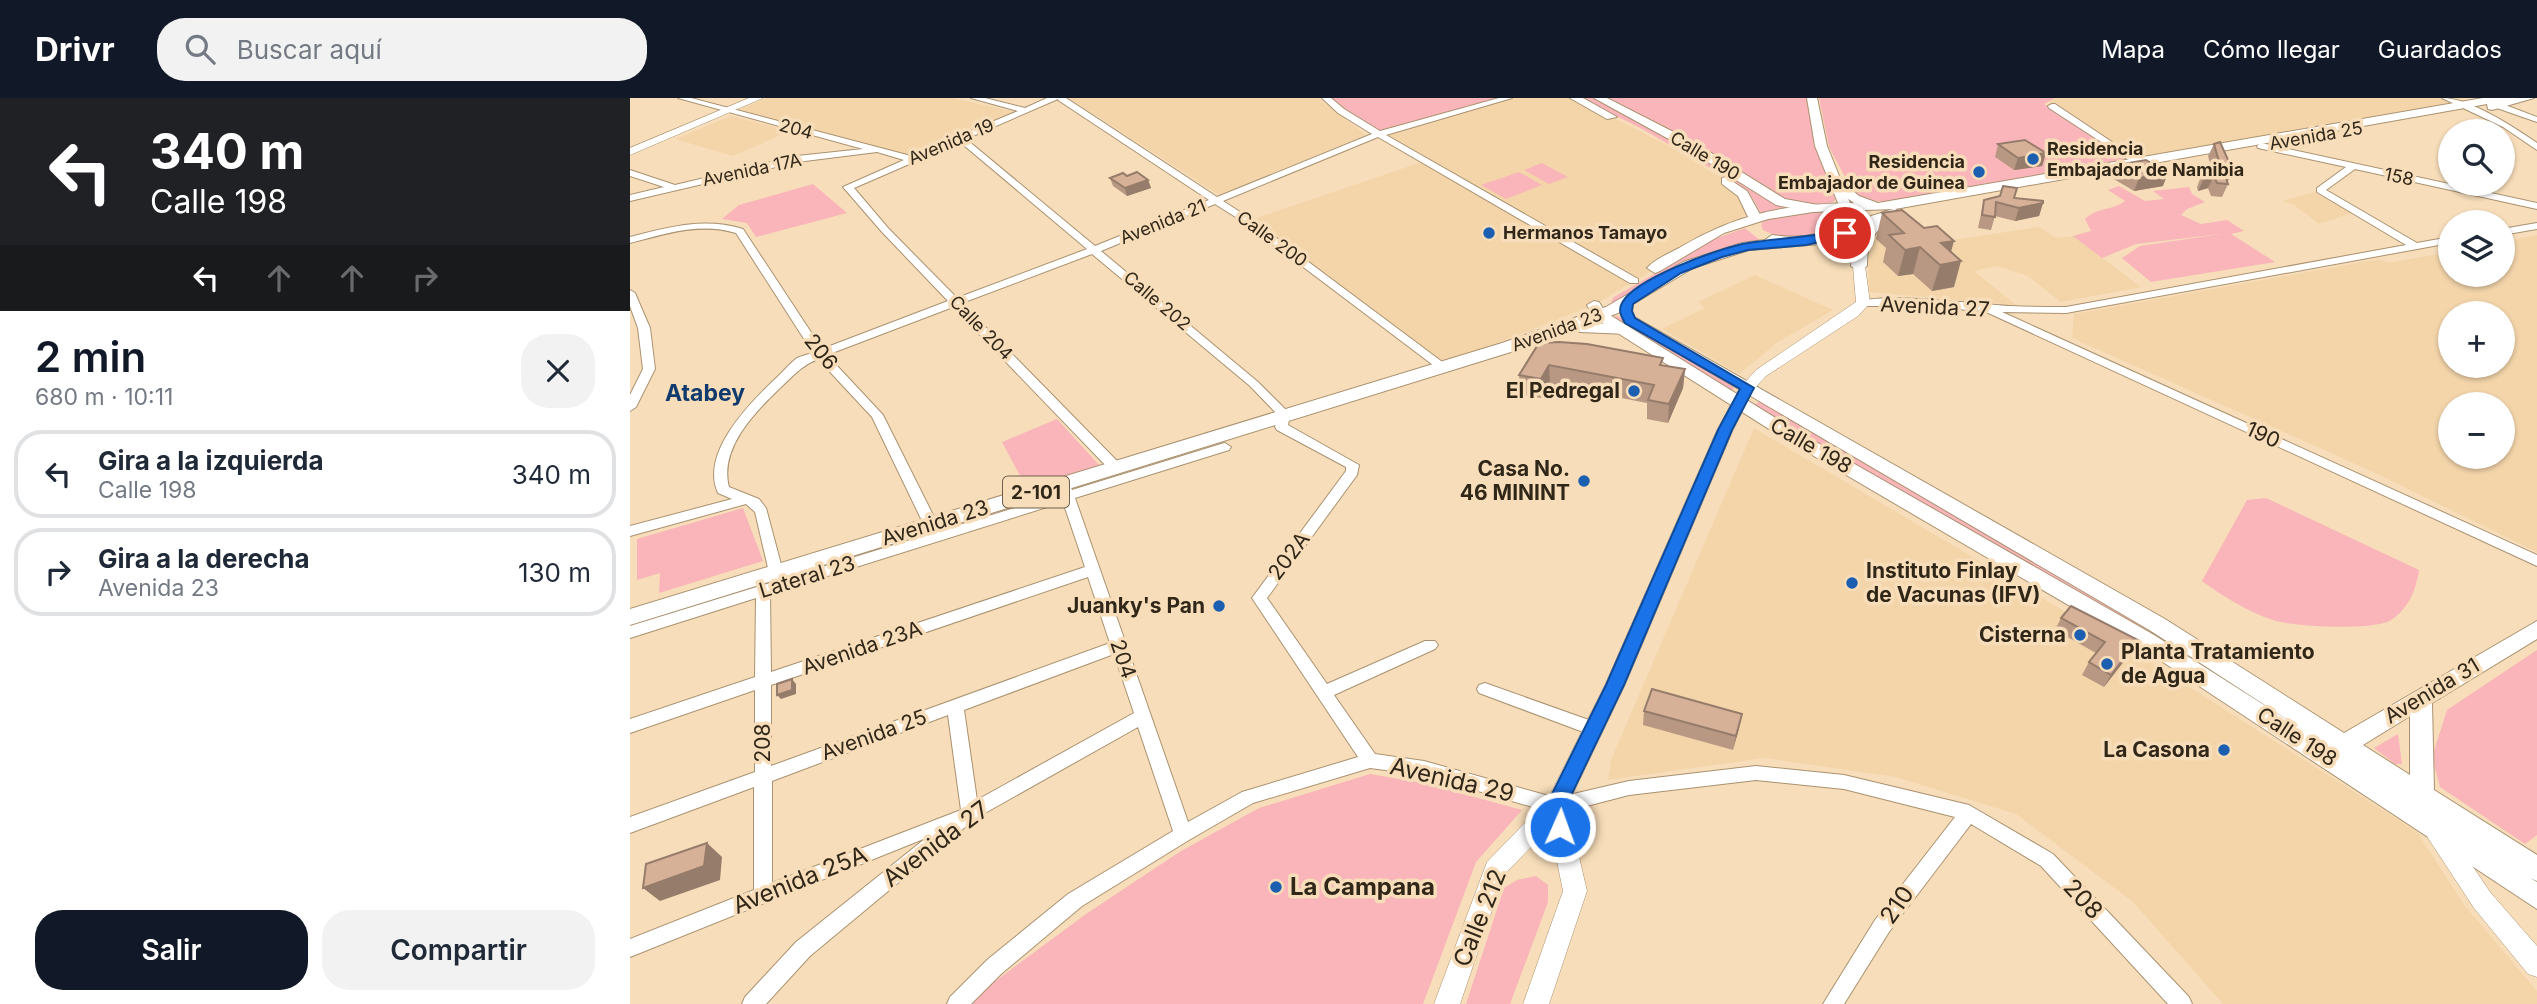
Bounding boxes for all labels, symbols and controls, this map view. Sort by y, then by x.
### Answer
search box [157,18,647,81]
text: Drivr [35,29,115,69]
icon: search [181,30,219,68]
text: Buscar aquí [237,34,382,65]
text: Mapa [2101,35,2165,64]
text: Cómo llegar [2203,35,2340,64]
text: Guardados [2378,35,2502,64]
street label: 204 [777,114,815,143]
street label: Avenida 19 [905,114,997,169]
street label: Avenida 25 [2268,117,2364,154]
map controls [2438,119,2515,469]
button: search [2438,119,2515,196]
text: 340 m [150,122,304,181]
icon: left [35,126,126,217]
street label: Calle 190 [1667,127,1744,184]
place label: Residencia Embajador de Namibia [2047,138,2244,180]
street label: Avenida 17A [700,149,803,190]
place label: Residencia Embajador de Guinea [1778,151,1965,193]
marker: Residencia Embajador de Namibia [2025,151,2041,167]
street label: 158 [2383,163,2416,190]
marker: Residencia Embajador de Guinea [1971,164,1987,180]
text: Calle 198 [150,182,287,221]
street label: Avenida 21 [1117,195,1209,248]
pin [1815,203,1875,263]
street label: Calle 200 [1233,206,1311,271]
button: layers [2438,210,2515,287]
icon: arrive [1826,214,1864,252]
place label: Hermanos Tamayo [1503,222,1667,243]
marker: Hermanos Tamayo [1481,225,1497,241]
icon: left [187,259,225,297]
icon: ahead [260,259,298,297]
icon: ahead [333,259,371,297]
icon: right [406,259,444,297]
street label: Calle 202 [1120,267,1195,335]
street label: Calle 204 [945,291,1017,364]
street label: Avenida 27 [1880,291,1990,322]
button: + [2438,301,2515,378]
street label: Avenida 23 [1509,303,1605,356]
street label: 206 [799,329,843,375]
text: 2 min [35,331,146,382]
button: close [521,334,595,408]
place label: El Pedregal [1506,378,1620,403]
district label: Atabey [665,379,745,407]
text: 680 m · 10:11 [35,383,173,411]
marker: El Pedregal [1626,383,1642,399]
button: − [2438,392,2515,469]
street label: Calle 198 [1766,412,1856,479]
street label: 190 [2242,416,2284,453]
text: Gira a la izquierda [98,445,324,476]
icon: left [39,455,77,493]
place label: Casa No. 46 MININT [1460,456,1570,505]
text: 340 m [512,459,591,490]
marker: Casa No. 46 MININT [1576,473,1592,489]
text: Calle 198 [98,476,197,504]
road number: 2-101 [1003,476,1069,508]
street label: Avenida 23 [878,494,991,551]
street label: 202A [1263,527,1315,585]
text: Gira a la derecha [98,543,310,574]
street label: Lateral 23 [756,550,858,603]
icon: right [39,553,77,591]
text: 130 m [518,557,591,588]
place label: Instituto Finlay de Vacunas (IFV) [1866,558,2041,607]
text: Avenida 23 [98,574,219,602]
marker: Instituto Finlay de Vacunas (IFV) [1844,575,1860,591]
place label: Juanky's Pan [1067,593,1205,618]
marker: Juanky's Pan [1211,598,1227,614]
street label: Avenida 23A [799,615,925,680]
place label: Cisterna [1979,622,2066,647]
marker: Cisterna [2072,627,2088,643]
street label: 204 [1105,636,1142,682]
place label: Planta Tratamiento de Agua [2121,639,2315,688]
street label: Avenida 31 [2380,652,2484,729]
marker: Planta Tratamiento de Agua [2099,656,2115,672]
street label: Calle 198 [2253,702,2342,772]
street label: Avenida 25 [818,704,930,765]
street label: 208 [750,723,775,763]
place label: La Casona [2103,737,2210,762]
marker: La Casona [2216,742,2232,758]
street label: Avenida 29 [1387,751,1517,808]
position arrow [1523,790,1597,864]
street label: Avenida 27 [877,794,994,893]
street label: Avenida 25A [728,839,871,920]
street label: Calle 212 [1447,865,1512,971]
place label: La Campana [1290,872,1435,901]
street label: 208 [2058,872,2109,925]
marker: La Campana [1268,879,1284,895]
street label: 210 [1873,880,1920,929]
button: Salir [35,910,308,990]
button: Compartir [322,910,595,990]

